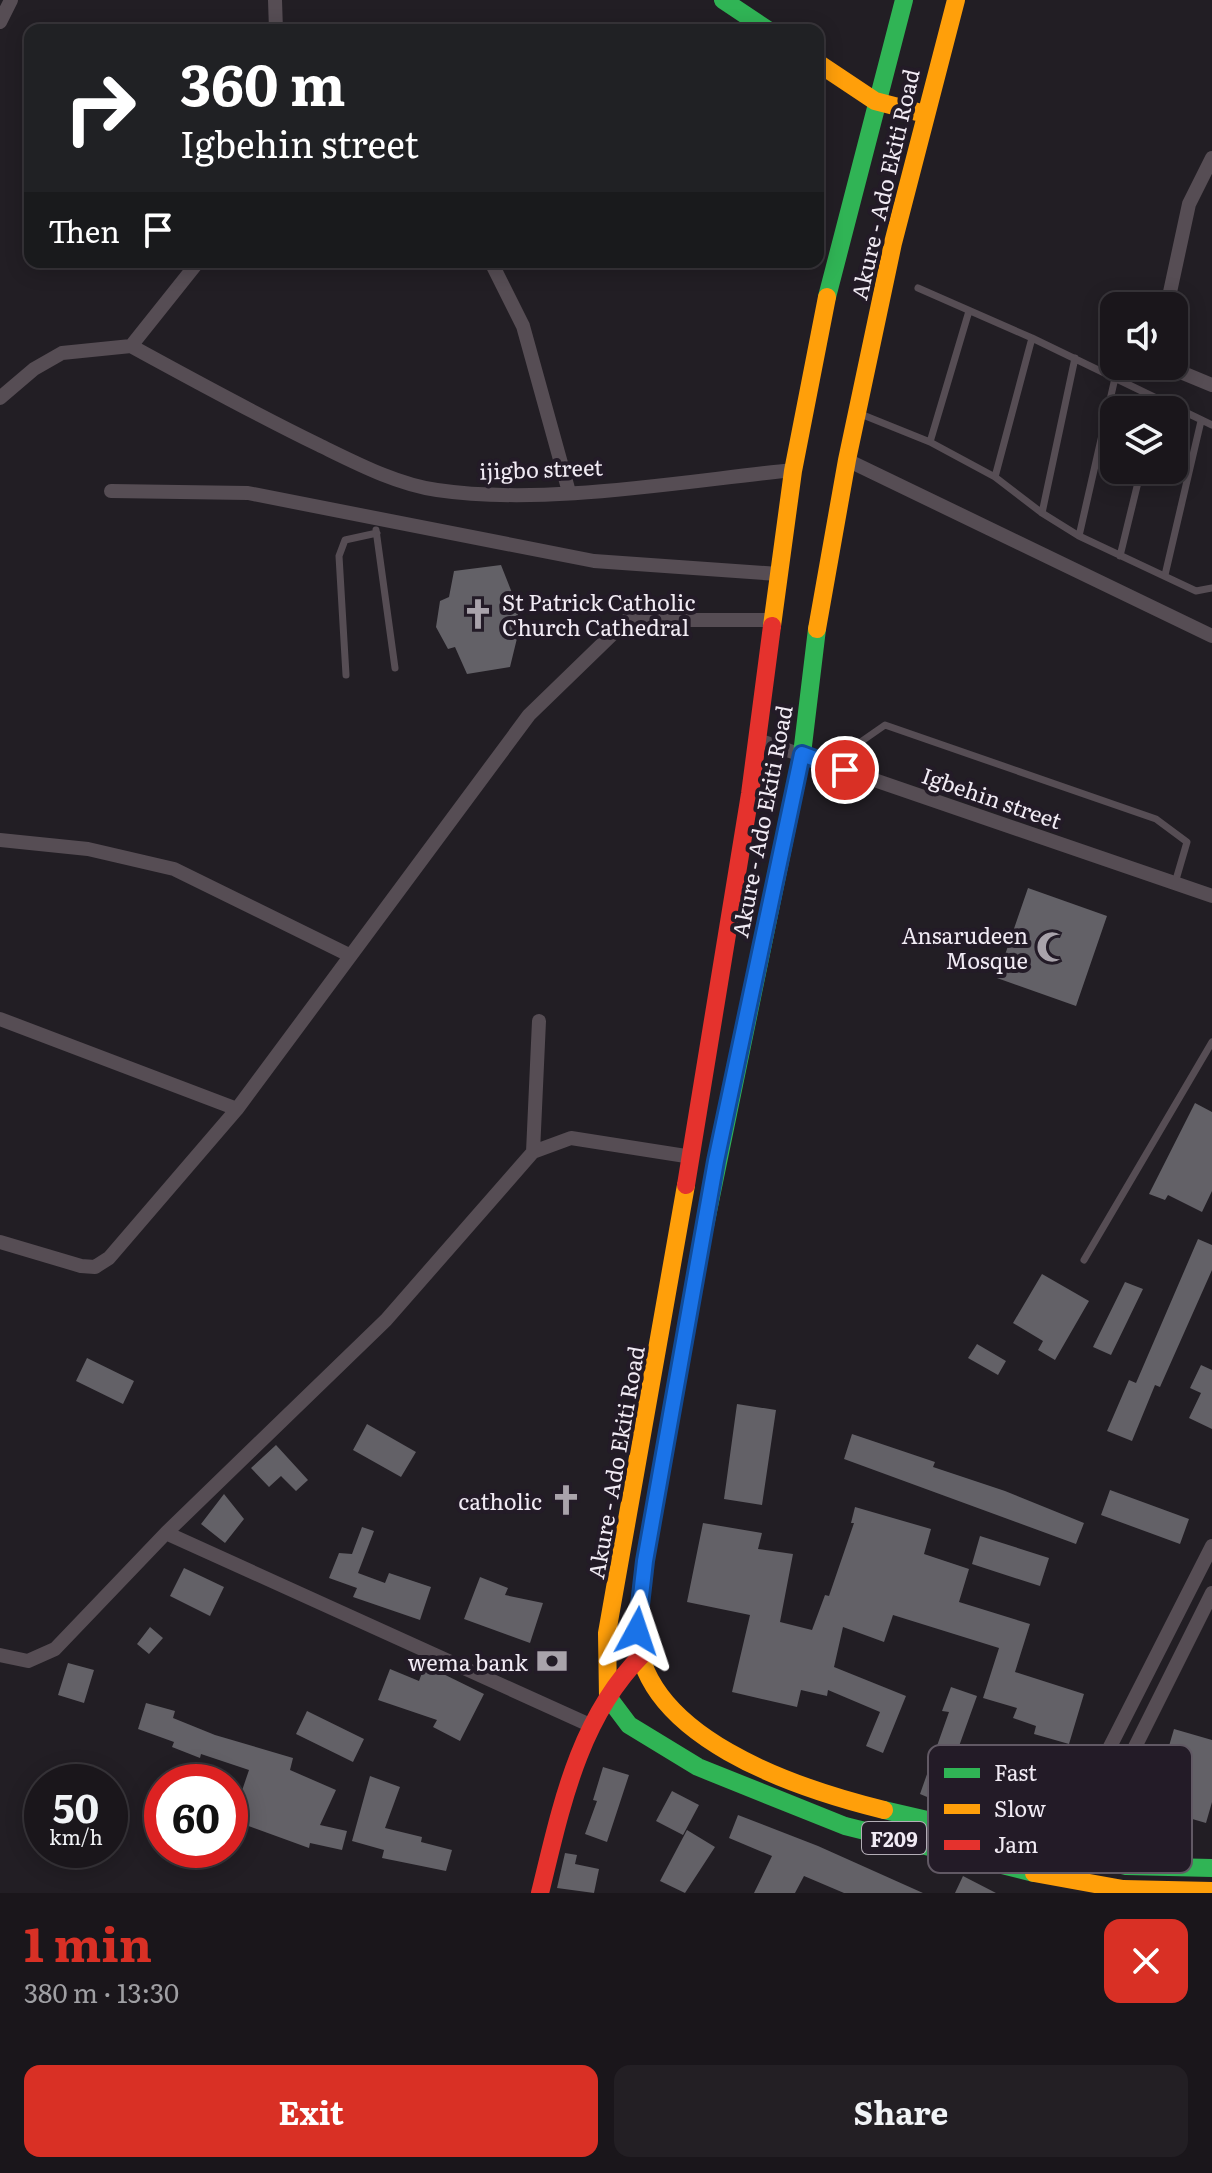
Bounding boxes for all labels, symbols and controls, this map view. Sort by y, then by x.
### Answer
text: 360 m [180,40,345,123]
icon: right [48,56,152,160]
street label: Akure - Ado Ekiti Road [841,65,927,303]
text: Igbehin street [180,116,419,169]
text: Then [48,208,120,252]
icon: arrive [136,208,180,252]
map controls [1100,292,1188,484]
button: sound [1100,292,1188,380]
button: layers [1100,396,1188,484]
street label: ijigbo street [479,449,604,487]
place label: St Patrick Catholic Church Cathedral [502,585,695,643]
church icon: St Patrick Catholic Church Cathedral [461,597,495,631]
street label: Akure - Ado Ekiti Road [722,702,800,940]
pin [811,736,879,804]
icon: arrive [823,748,867,792]
street label: Igbehin street [918,758,1066,836]
place label: Ansarudeen Mosque [902,918,1028,976]
mosque icon: Ansarudeen Mosque [1035,930,1069,964]
street label: Akure - Ado Ekiti Road [578,1343,652,1581]
church icon: catholic [549,1483,583,1517]
place label: catholic [458,1484,542,1517]
position arrow [595,1589,679,1673]
bank icon: wema bank [535,1644,569,1678]
place label: wema bank [408,1645,529,1678]
legend [928,1745,1192,1873]
text: Fast [994,1755,1037,1788]
speed limit sign: 60 [144,1764,248,1868]
text: 50 [53,1776,99,1835]
text: Slow [994,1791,1046,1824]
text: km/h [49,1821,103,1851]
road number: F209 [862,1822,926,1854]
text: Jam [994,1827,1038,1860]
text: 1 min [24,1906,152,1977]
button: close [1104,1919,1188,2003]
text: 380 m · 13:30 [24,1972,179,2011]
button: Exit [24,2065,598,2157]
button: Share [614,2065,1188,2157]

